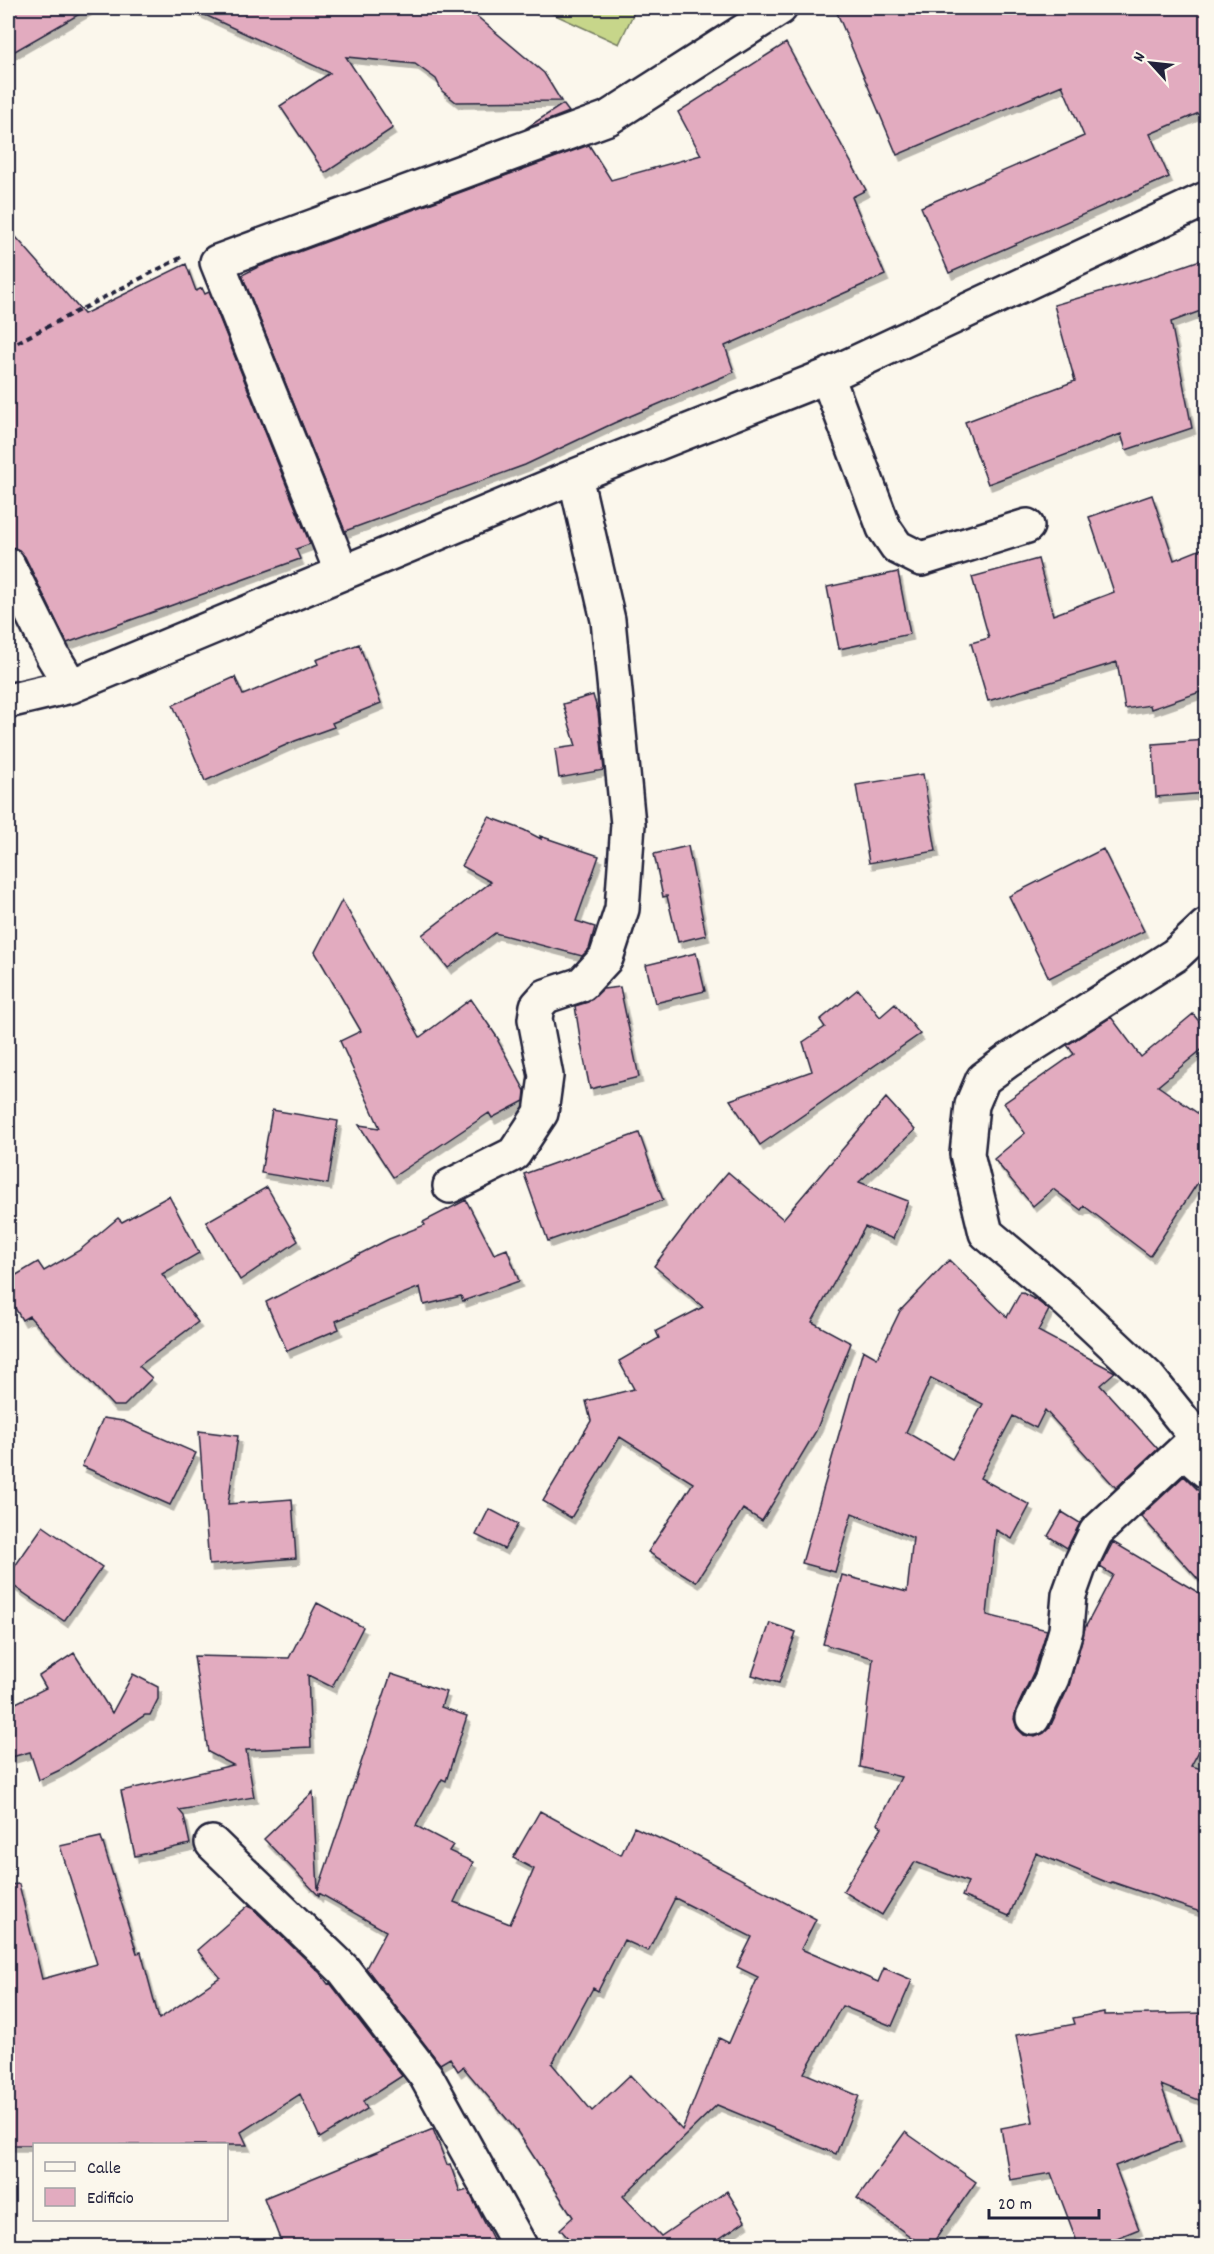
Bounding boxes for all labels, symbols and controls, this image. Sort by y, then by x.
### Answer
north arrow [1121,33,1181,93]
text: N [1128,48,1152,66]
legend [33,2143,228,2221]
text: Calle [87,2157,121,2182]
scale bar [989,2182,1098,2220]
text: Edificio [87,2187,134,2212]
text: 20 m [998,2193,1032,2218]

